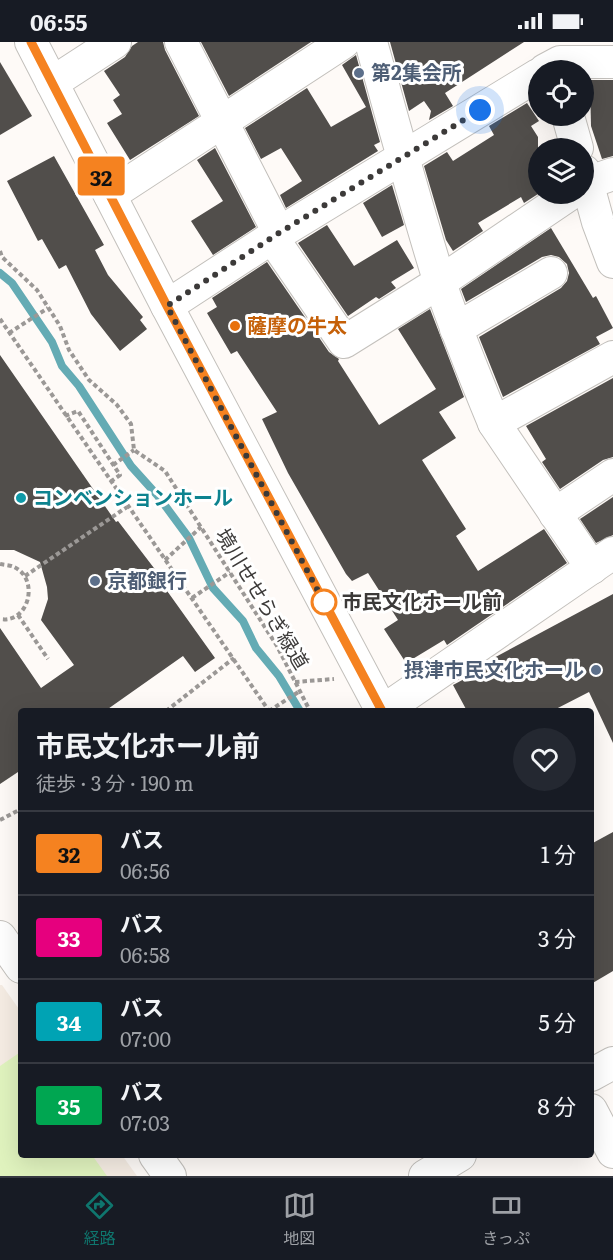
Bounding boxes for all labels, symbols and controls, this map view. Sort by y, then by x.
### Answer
text: 06:55 [30,5,88,38]
place label: 第2集会所 [371,56,462,86]
map controls [528,60,594,204]
button: locate [528,60,594,126]
marker: 第2集会所 [352,66,366,80]
your location [465,95,495,125]
button: layers [528,138,594,204]
line badge: 32 [74,156,128,196]
text: 32 [90,161,112,192]
place label: 薩摩の牛太 [247,309,347,339]
marker: 薩摩の牛太 [228,319,242,333]
place label: コンベンションホール [33,481,233,511]
marker: コンベンションホール [14,491,28,505]
street label: 境川せせらぎ緑道 [210,522,318,674]
place label: 京都銀行 [107,564,187,594]
marker: 京都銀行 [88,574,102,588]
place label: 市民文化ホール前 [342,585,502,615]
marker: 市民文化ホール前 [311,589,337,615]
place label: 摂津市民文化ホール [404,653,584,683]
marker: 摂津市民文化ホール [589,663,603,677]
text: 市民文化ホール前 [36,723,260,765]
button: heart [513,728,576,791]
text: 徒歩 · 3 分 · 190 m [36,767,194,797]
text: バス [120,822,164,855]
text: 1 分 [541,837,576,870]
text: 32 [58,838,80,869]
text: 06:56 [120,855,170,885]
text: バス [120,906,164,939]
text: 3 分 [538,921,576,954]
text: 33 [57,922,81,953]
text: 06:58 [120,939,170,969]
text: バス [120,990,164,1023]
text: 5 分 [538,1005,576,1038]
text: 34 [57,1006,81,1037]
text: 07:00 [120,1023,171,1053]
text: バス [120,1074,164,1107]
text: 8 分 [537,1089,576,1122]
text: 35 [57,1090,81,1121]
text: 07:03 [120,1107,170,1137]
tab: 経路 [83,1189,116,1249]
tab: 地図 [283,1189,316,1249]
tab: きっぷ [482,1189,530,1249]

